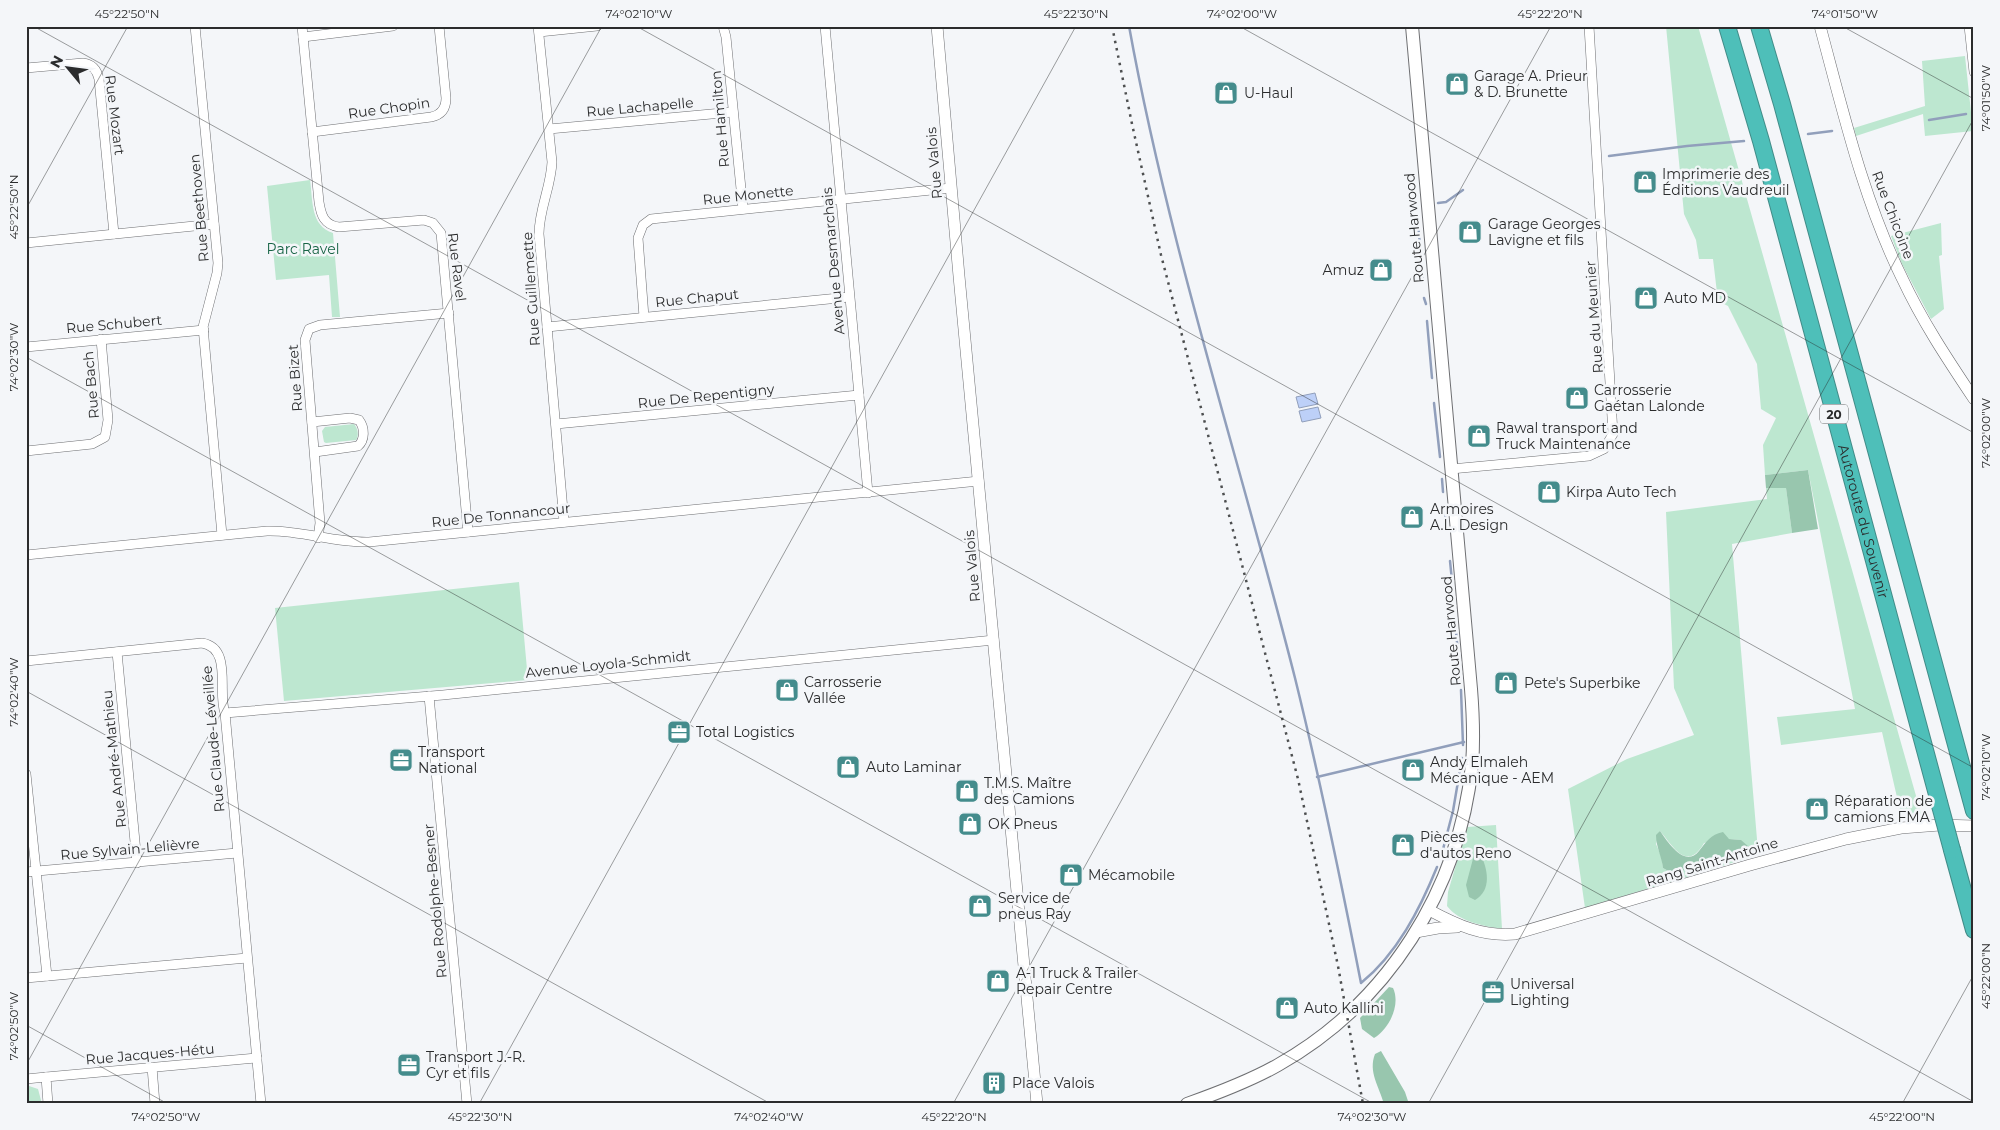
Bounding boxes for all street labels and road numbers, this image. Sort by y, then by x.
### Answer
street label: Rue Hamilton [707,70,733,168]
street label: Rue Mozart [101,74,129,156]
street label: Rue Chopin [347,93,431,123]
street label: Rue Lachapelle [586,93,694,121]
street label: Rue Valois [922,126,946,200]
street label: Rue Beethoven [185,153,213,263]
street label: Rue Chicoine [1868,168,1918,262]
street label: Route Harwood [1400,172,1428,284]
street label: Rue Monette [702,181,794,209]
street label: Avenue Desmarchais [818,186,848,336]
street label: Rue Ravel [444,231,470,303]
street label: Rue Guillemette [518,231,544,347]
street label: Rue du Meunier [1581,260,1607,374]
street label: Rue Chaput [654,285,740,311]
street label: Rue Schubert [65,311,163,337]
street label: Rue Bizet [284,344,306,412]
street label: Rue Bach [79,350,103,420]
street label: Rue De Repentigny [637,380,776,412]
road number: 20 [1820,404,1848,424]
street label: Autoroute du Souvenir [1834,442,1893,601]
street label: Rue De Tonnancour [431,499,572,531]
street label: Rue Valois [960,529,984,603]
street label: Route Harwood [1437,575,1465,687]
street label: Avenue Loyola-Schmidt [524,646,692,682]
street label: Rue Claude-Léveillée [198,665,228,813]
street label: Rue André-Mathieu [98,689,130,829]
street label: Rue Rodolphe-Besner [419,823,451,979]
street label: Rang Saint-Antoine [1644,833,1780,891]
street label: Rue Sylvain-Lelièvre [60,834,200,864]
street label: Rue Jacques-Hétu [85,1039,215,1069]

